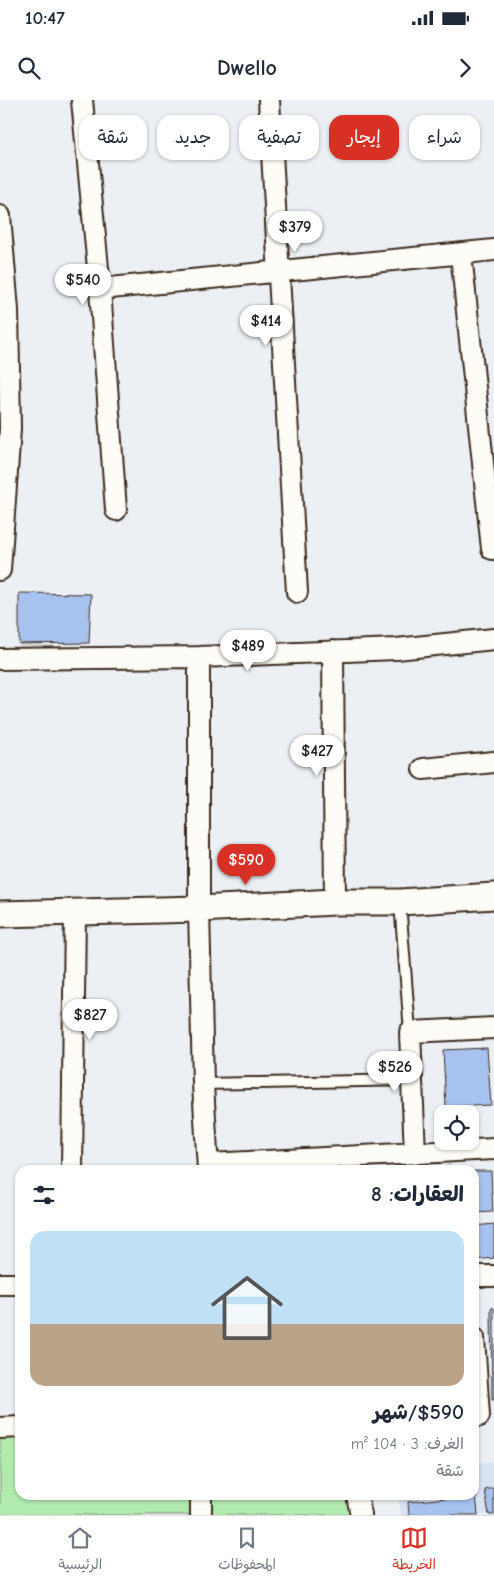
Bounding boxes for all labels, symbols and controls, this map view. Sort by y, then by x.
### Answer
text: 10:47 [25,7,65,29]
icon: search [15,54,43,82]
icon: forward [451,54,479,82]
text: Dwello [217,55,277,81]
chip: شقة [79,115,147,160]
chip: جديد [157,115,229,160]
chip: تصفية [239,115,319,160]
chip: إيجار [329,115,399,160]
chip: شراء [409,115,480,160]
pin: $379 [265,210,325,253]
text: $379 [279,218,311,236]
pin: $540 [53,264,113,306]
text: $540 [66,271,100,289]
pin: $414 [236,304,296,347]
text: $414 [251,312,281,330]
pin: $489 [218,630,278,672]
text: $489 [231,637,265,655]
pin: $427 [287,734,347,777]
text: $427 [301,742,333,760]
pin: $590 [216,844,276,886]
text: $590 [228,851,264,869]
pin: $827 [60,998,120,1041]
text: $827 [74,1006,106,1024]
pin: $526 [365,1050,425,1093]
text: $526 [378,1058,412,1076]
map controls [434,1105,479,1150]
button: locate [434,1105,479,1150]
icon: filters [30,1181,58,1209]
text: العقارات: 8 [371,1182,464,1206]
icon: home [202,1263,292,1353]
text: $590/شهر [373,1400,464,1424]
text: الغرف: 3 · 104 m² [351,1435,464,1453]
text: شقة [436,1462,464,1480]
tab: الرئيسية [58,1524,102,1577]
tab: المحفوظات [218,1524,276,1577]
tab: الخريطة [392,1524,436,1577]

